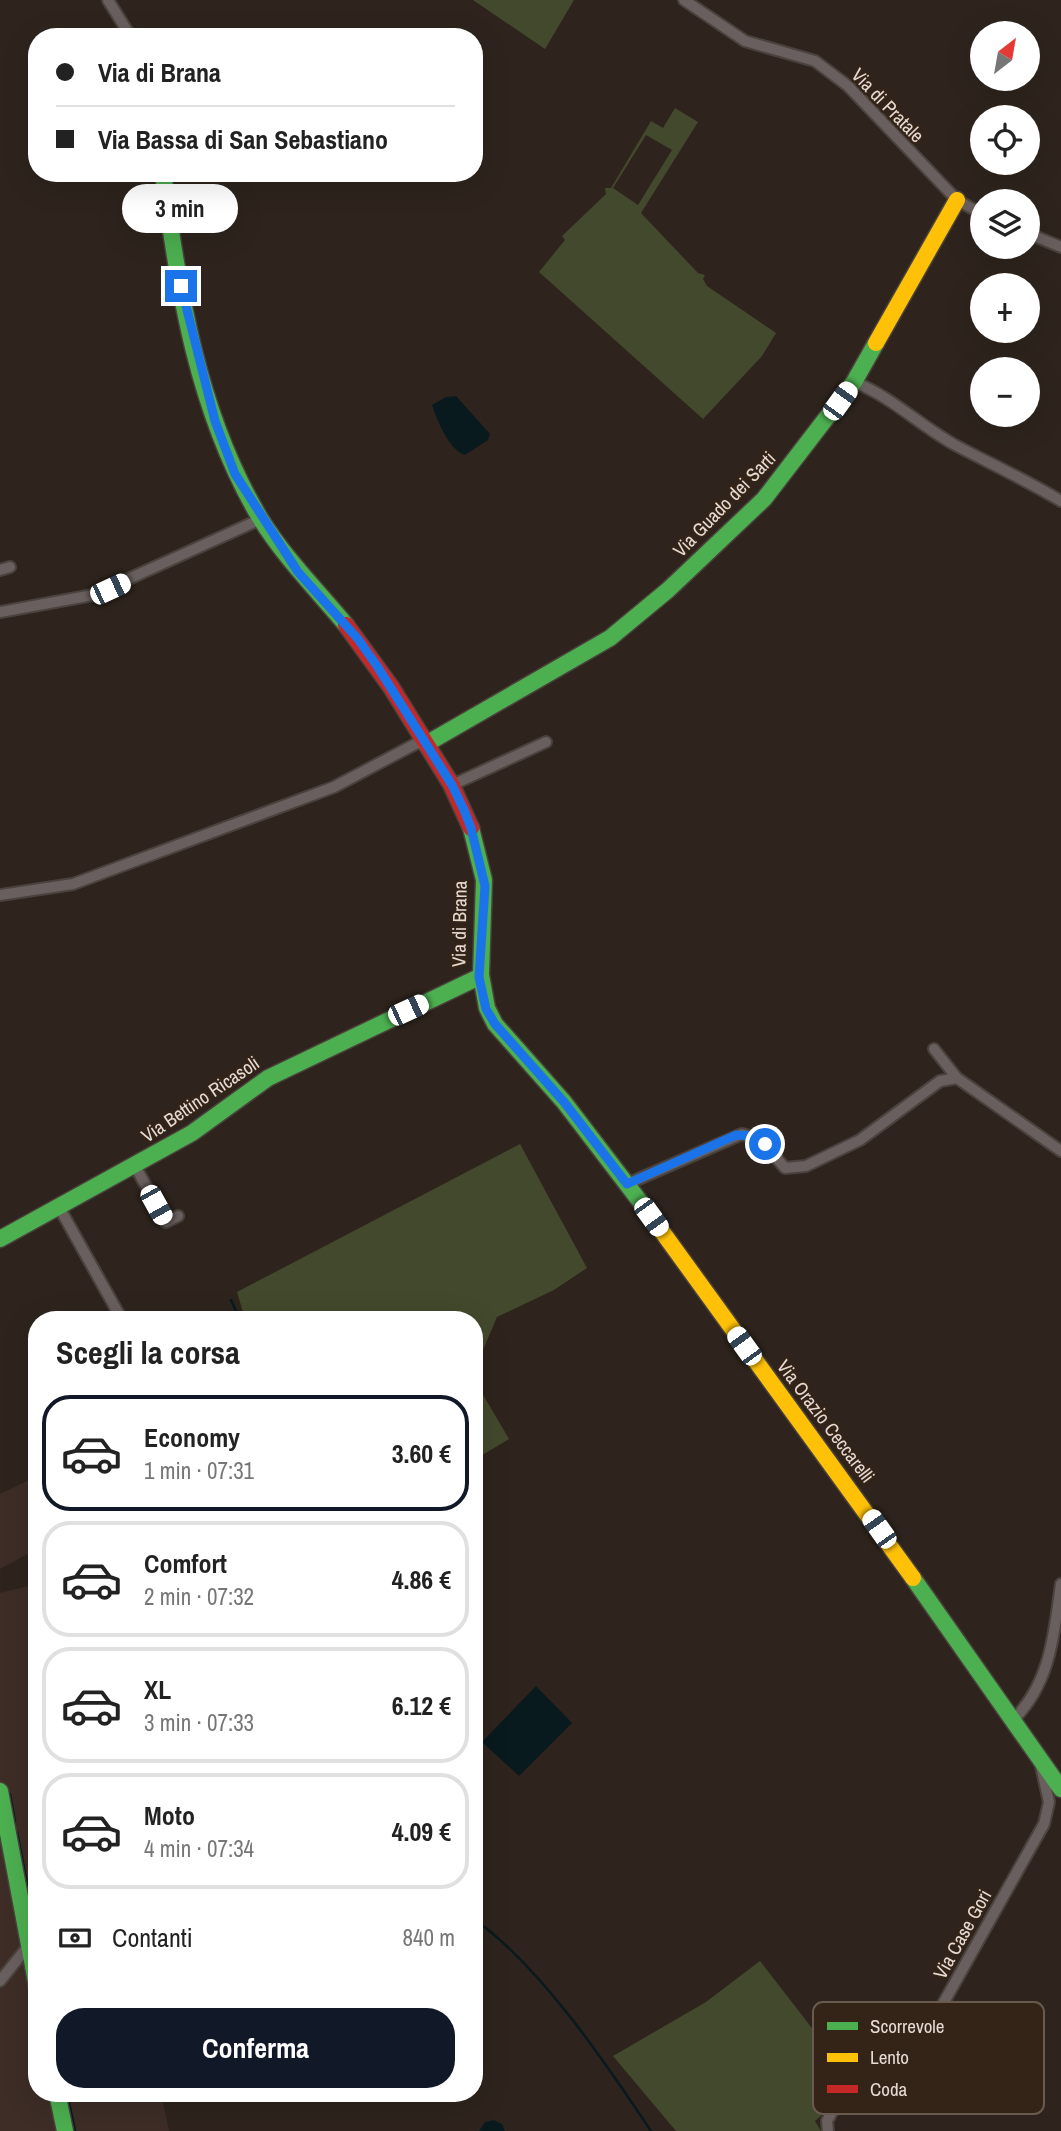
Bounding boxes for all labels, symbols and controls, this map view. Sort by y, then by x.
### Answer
north arrow [970,21,1040,91]
map controls [970,21,1040,427]
text: Via di Brana [98,55,221,90]
street label: Via di Pratale [846,62,930,148]
button: locate [970,105,1040,175]
text: Via Bassa di San Sebastiano [98,122,388,157]
callout: 3 min [123,184,239,233]
button: layers [970,189,1040,259]
text: 3 min [155,193,205,224]
route end [165,270,197,302]
button: + [970,273,1040,343]
button: − [970,357,1040,427]
car [820,378,861,424]
street label: Via Guado dei Sarti [667,446,781,562]
car [87,571,134,607]
street label: Via di Brana [445,880,473,967]
car [385,992,432,1028]
street label: Via Bettino Ricasoli [136,1050,264,1148]
route start [749,1128,781,1160]
car [137,1182,176,1228]
car [631,1194,672,1240]
car [724,1323,765,1369]
text: Scegli la corsa [56,1331,240,1374]
street label: Via Orazio Ceccarelli [771,1354,881,1488]
text: Economy [144,1420,240,1455]
icon: car [60,1422,123,1485]
text: 3.60 € [392,1436,451,1471]
text: 1 min · 07:31 [144,1455,254,1486]
car [859,1506,900,1552]
text: Comfort [144,1546,227,1581]
icon: car [60,1548,123,1611]
text: 4.86 € [392,1562,451,1597]
text: 2 min · 07:32 [144,1581,254,1612]
text: XL [144,1672,171,1707]
icon: car [60,1674,123,1737]
text: 6.12 € [392,1688,451,1723]
text: 3 min · 07:33 [144,1707,254,1738]
text: Moto [144,1798,195,1833]
icon: car [60,1800,123,1863]
text: 4.09 € [392,1814,451,1849]
text: 4 min · 07:34 [144,1833,254,1864]
street label: Via Case Gori [927,1885,997,1983]
icon: cash [56,1919,94,1957]
text: Contanti [112,1920,193,1955]
text: 840 m [403,1922,455,1953]
legend [813,2002,1044,2114]
button: Conferma [56,2008,455,2088]
text: Scorrevole [870,2013,944,2039]
text: Lento [870,2044,909,2070]
text: Coda [870,2076,908,2102]

